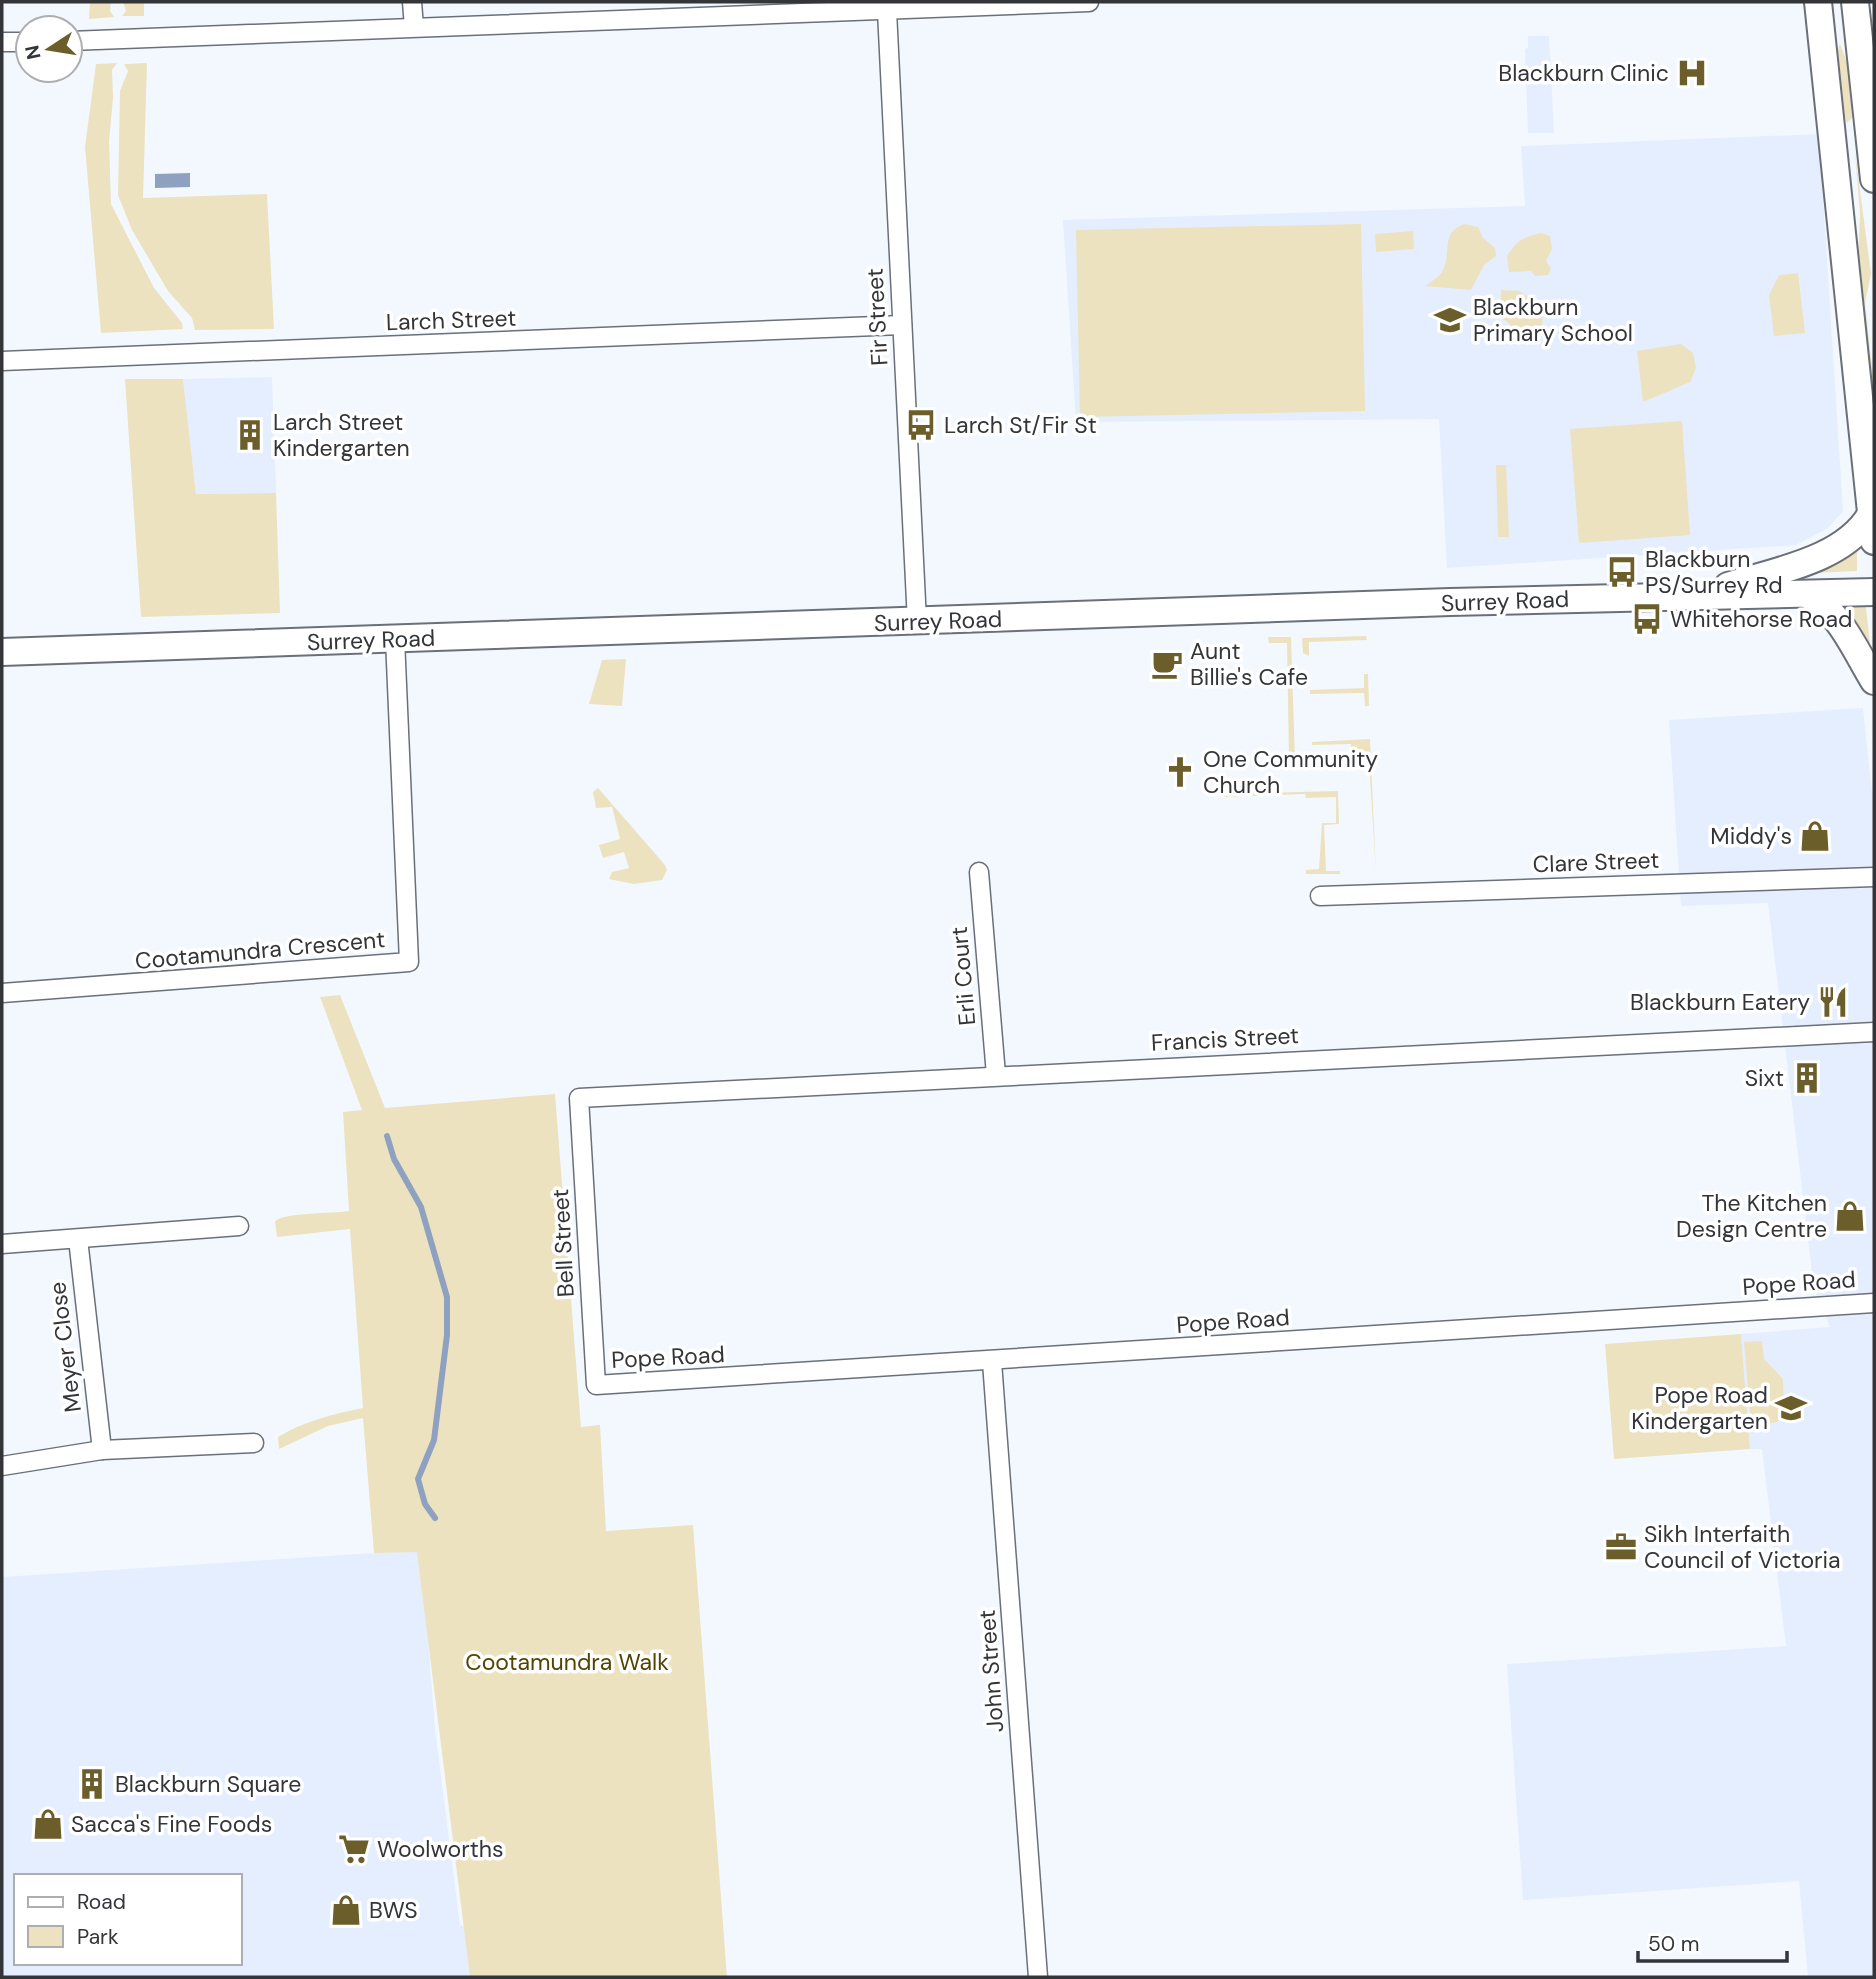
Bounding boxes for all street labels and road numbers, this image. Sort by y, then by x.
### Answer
street label: Fir Street [859,267,895,367]
street label: Larch Street [385,303,517,337]
street label: Surrey Road [1440,584,1570,618]
street label: Surrey Road [873,604,1003,638]
street label: Surrey Road [306,623,436,657]
street label: Clare Street [1532,845,1660,879]
street label: Cootamundra Crescent [134,924,386,976]
street label: Erli Court [944,925,982,1027]
street label: Francis Street [1150,1020,1300,1058]
street label: Bell Street [545,1188,581,1298]
street label: Pope Road [1741,1264,1857,1302]
street label: Meyer Close [42,1280,88,1414]
street label: Pope Road [1175,1302,1291,1340]
street label: Pope Road [611,1339,725,1375]
street label: John Street [972,1609,1010,1733]

